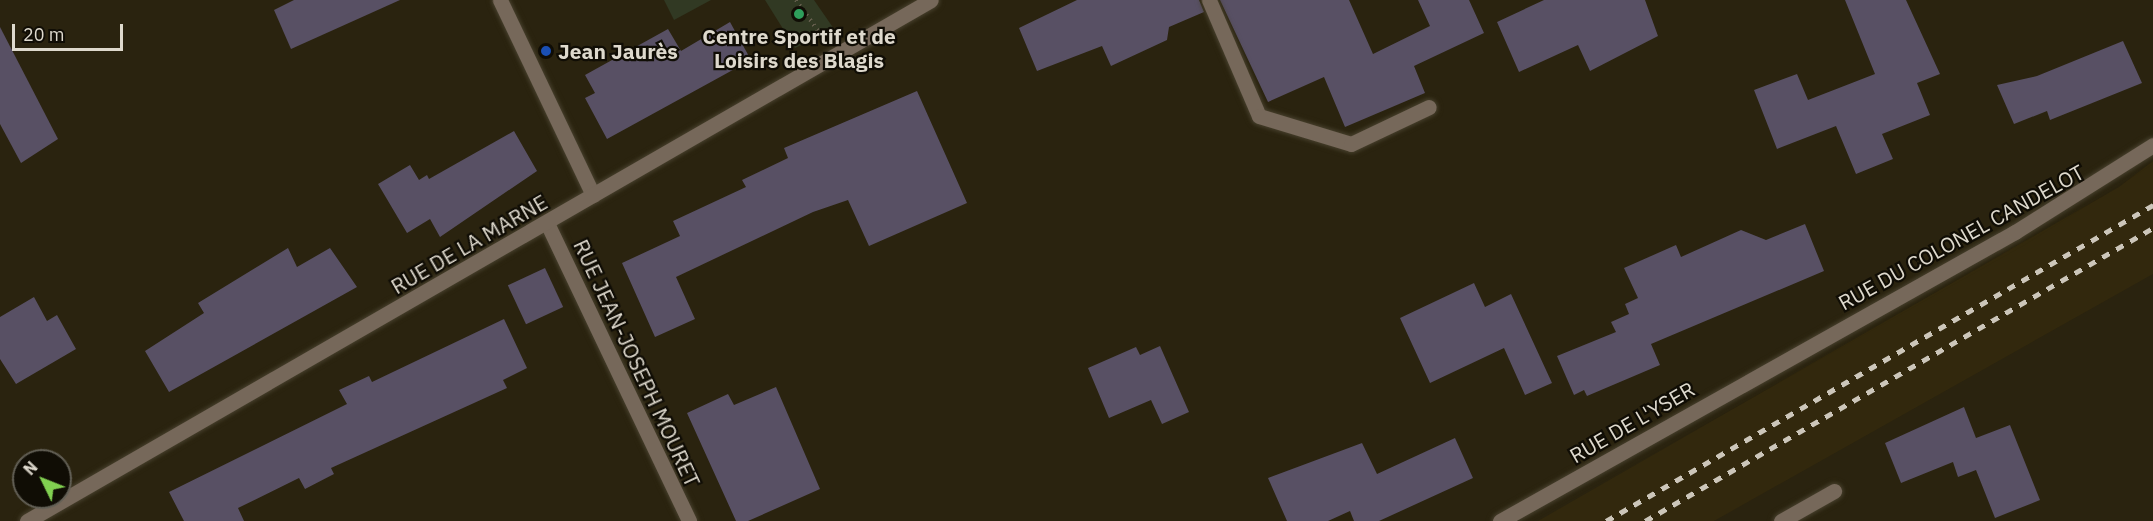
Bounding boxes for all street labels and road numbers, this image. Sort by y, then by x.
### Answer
street label: RUE DU COLONEL CANDELOT [1834,159,2088,315]
street label: RUE DE LA MARNE [386,189,552,299]
street label: RUE JEAN-JOSEPH MOURET [569,235,705,491]
street label: RUE DE L'YSER [1565,376,1699,468]

